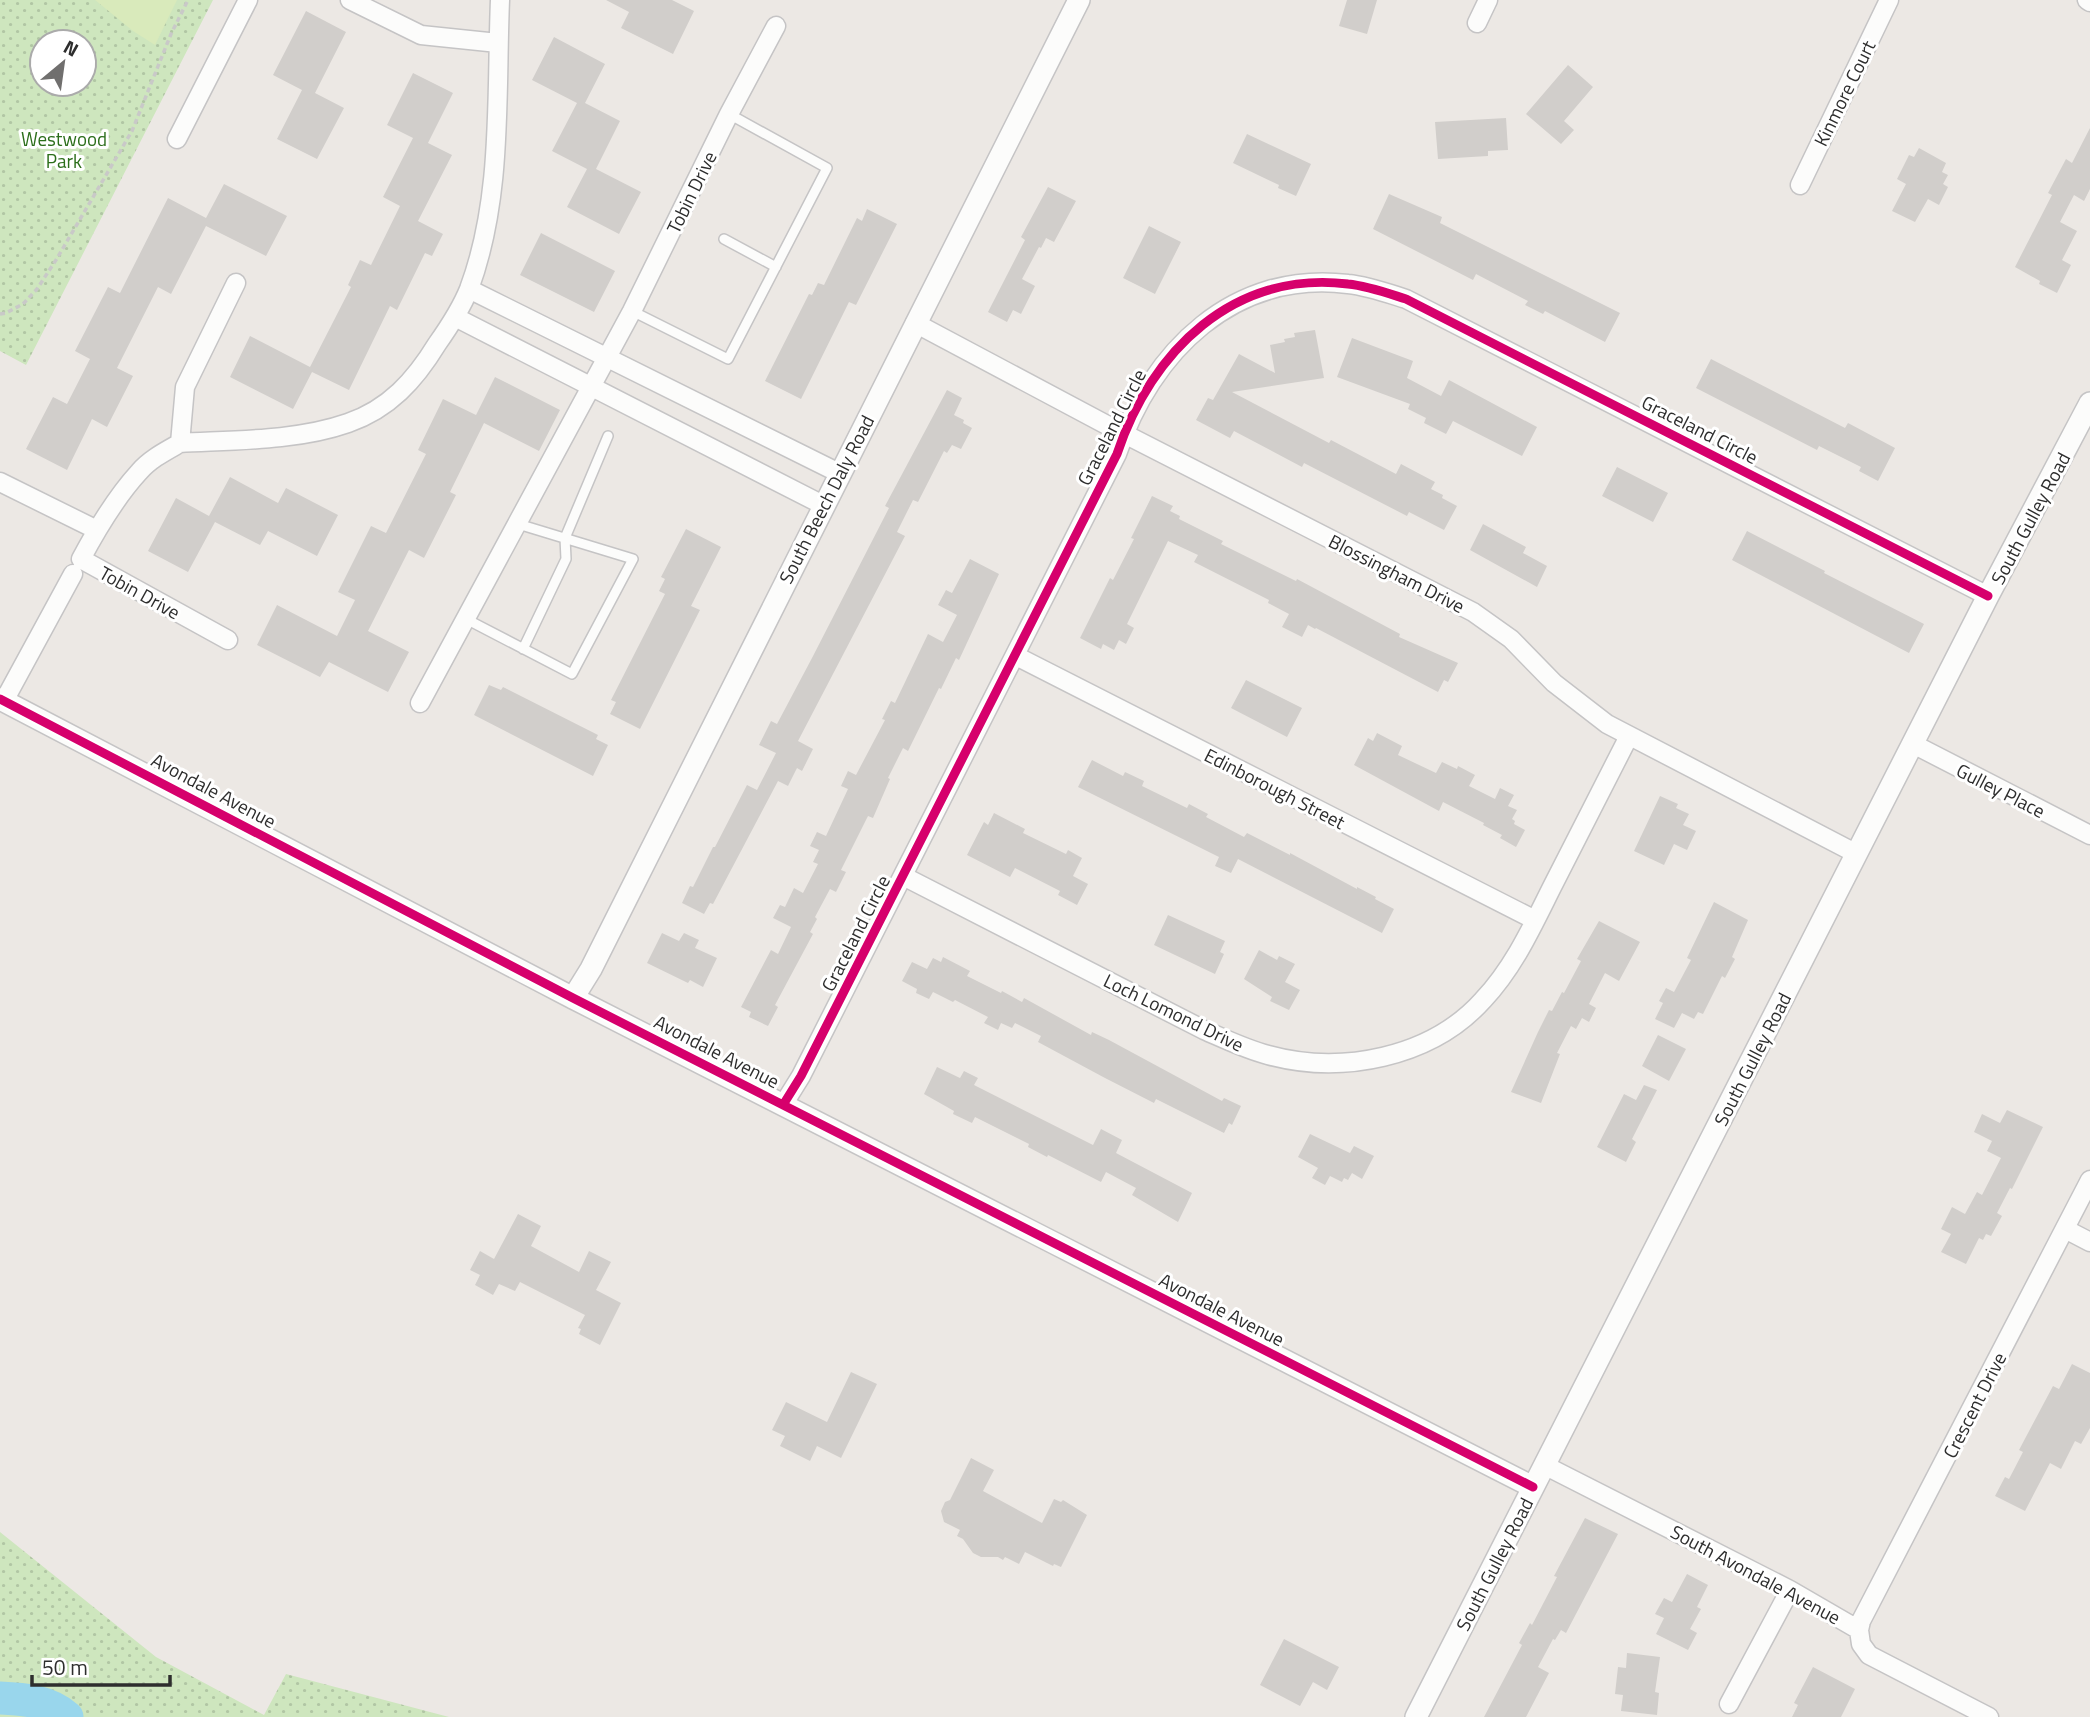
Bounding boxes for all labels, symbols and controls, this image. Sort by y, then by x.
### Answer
north arrow [28,28,98,98]
text: N [59,32,84,64]
street label: Kinmore Court [1806,35,1882,151]
park label: Westwood Park [21,124,107,175]
street label: Tobin Drive [659,146,723,238]
street label: Graceland Circle [1069,364,1153,490]
street label: Graceland Circle [1637,387,1763,471]
street label: South Beech Daly Road [771,410,881,588]
street label: South Gulley Road [1983,447,2077,589]
street label: Blossingham Drive [1324,526,1470,620]
street label: Tobin Drive [94,558,186,626]
street label: Edinborough Street [1200,740,1351,836]
street label: Avondale Avenue [147,745,281,835]
street label: Gulley Place [1952,755,2050,825]
street label: Graceland Circle [813,870,897,996]
street label: Loch Lomond Drive [1099,966,1249,1058]
street label: South Gulley Road [1706,987,1798,1131]
street label: Avondale Avenue [649,1007,785,1095]
street label: Avondale Avenue [1154,1265,1290,1353]
street label: Crescent Drive [1935,1347,2013,1463]
street label: South Gulley Road [1448,1492,1540,1636]
street label: South Avondale Avenue [1666,1517,1846,1631]
scale bar [32,1644,170,1688]
text: 50 m [42,1651,88,1683]

